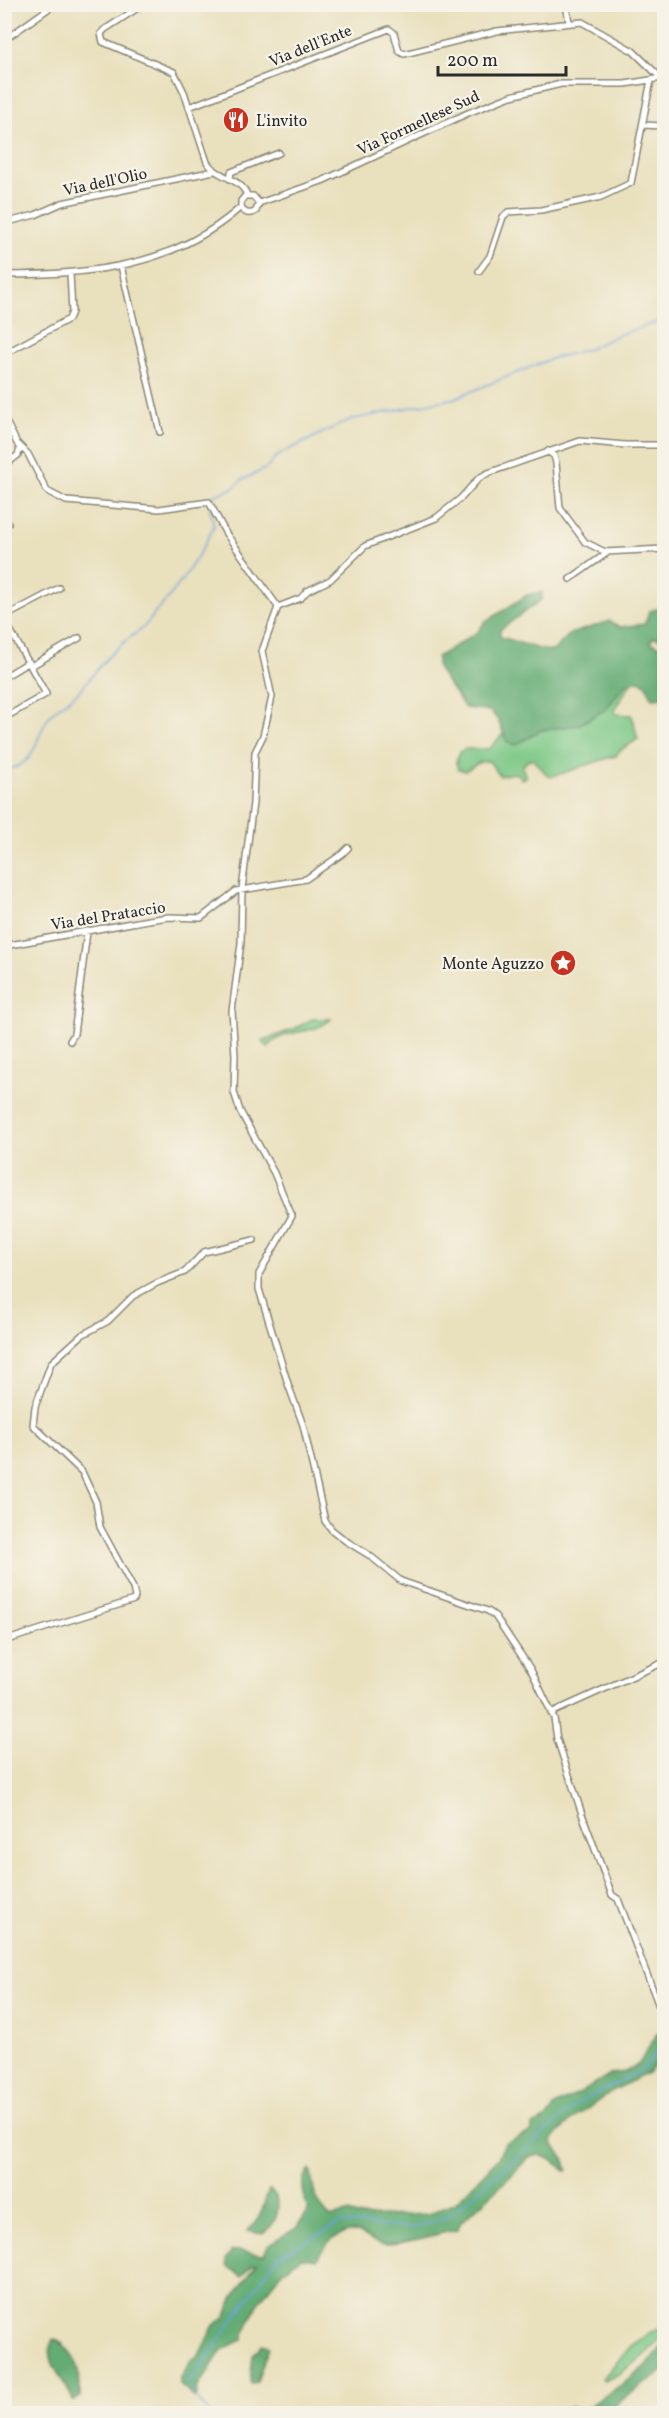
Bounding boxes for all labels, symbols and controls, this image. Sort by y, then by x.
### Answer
street label: Via dell'Ente [266,20,355,73]
scale bar [438,39,566,77]
text: 200 m [447,49,498,74]
street label: Via Formellese Sud [354,86,484,162]
restaurant icon: L'invito [221,105,251,135]
place label: L'invito [256,111,307,133]
street label: Via dell'Olio [61,163,149,203]
street label: Via del Prataccio [49,897,167,937]
place icon: Monte Aguzzo [548,948,578,978]
place label: Monte Aguzzo [442,954,544,976]

